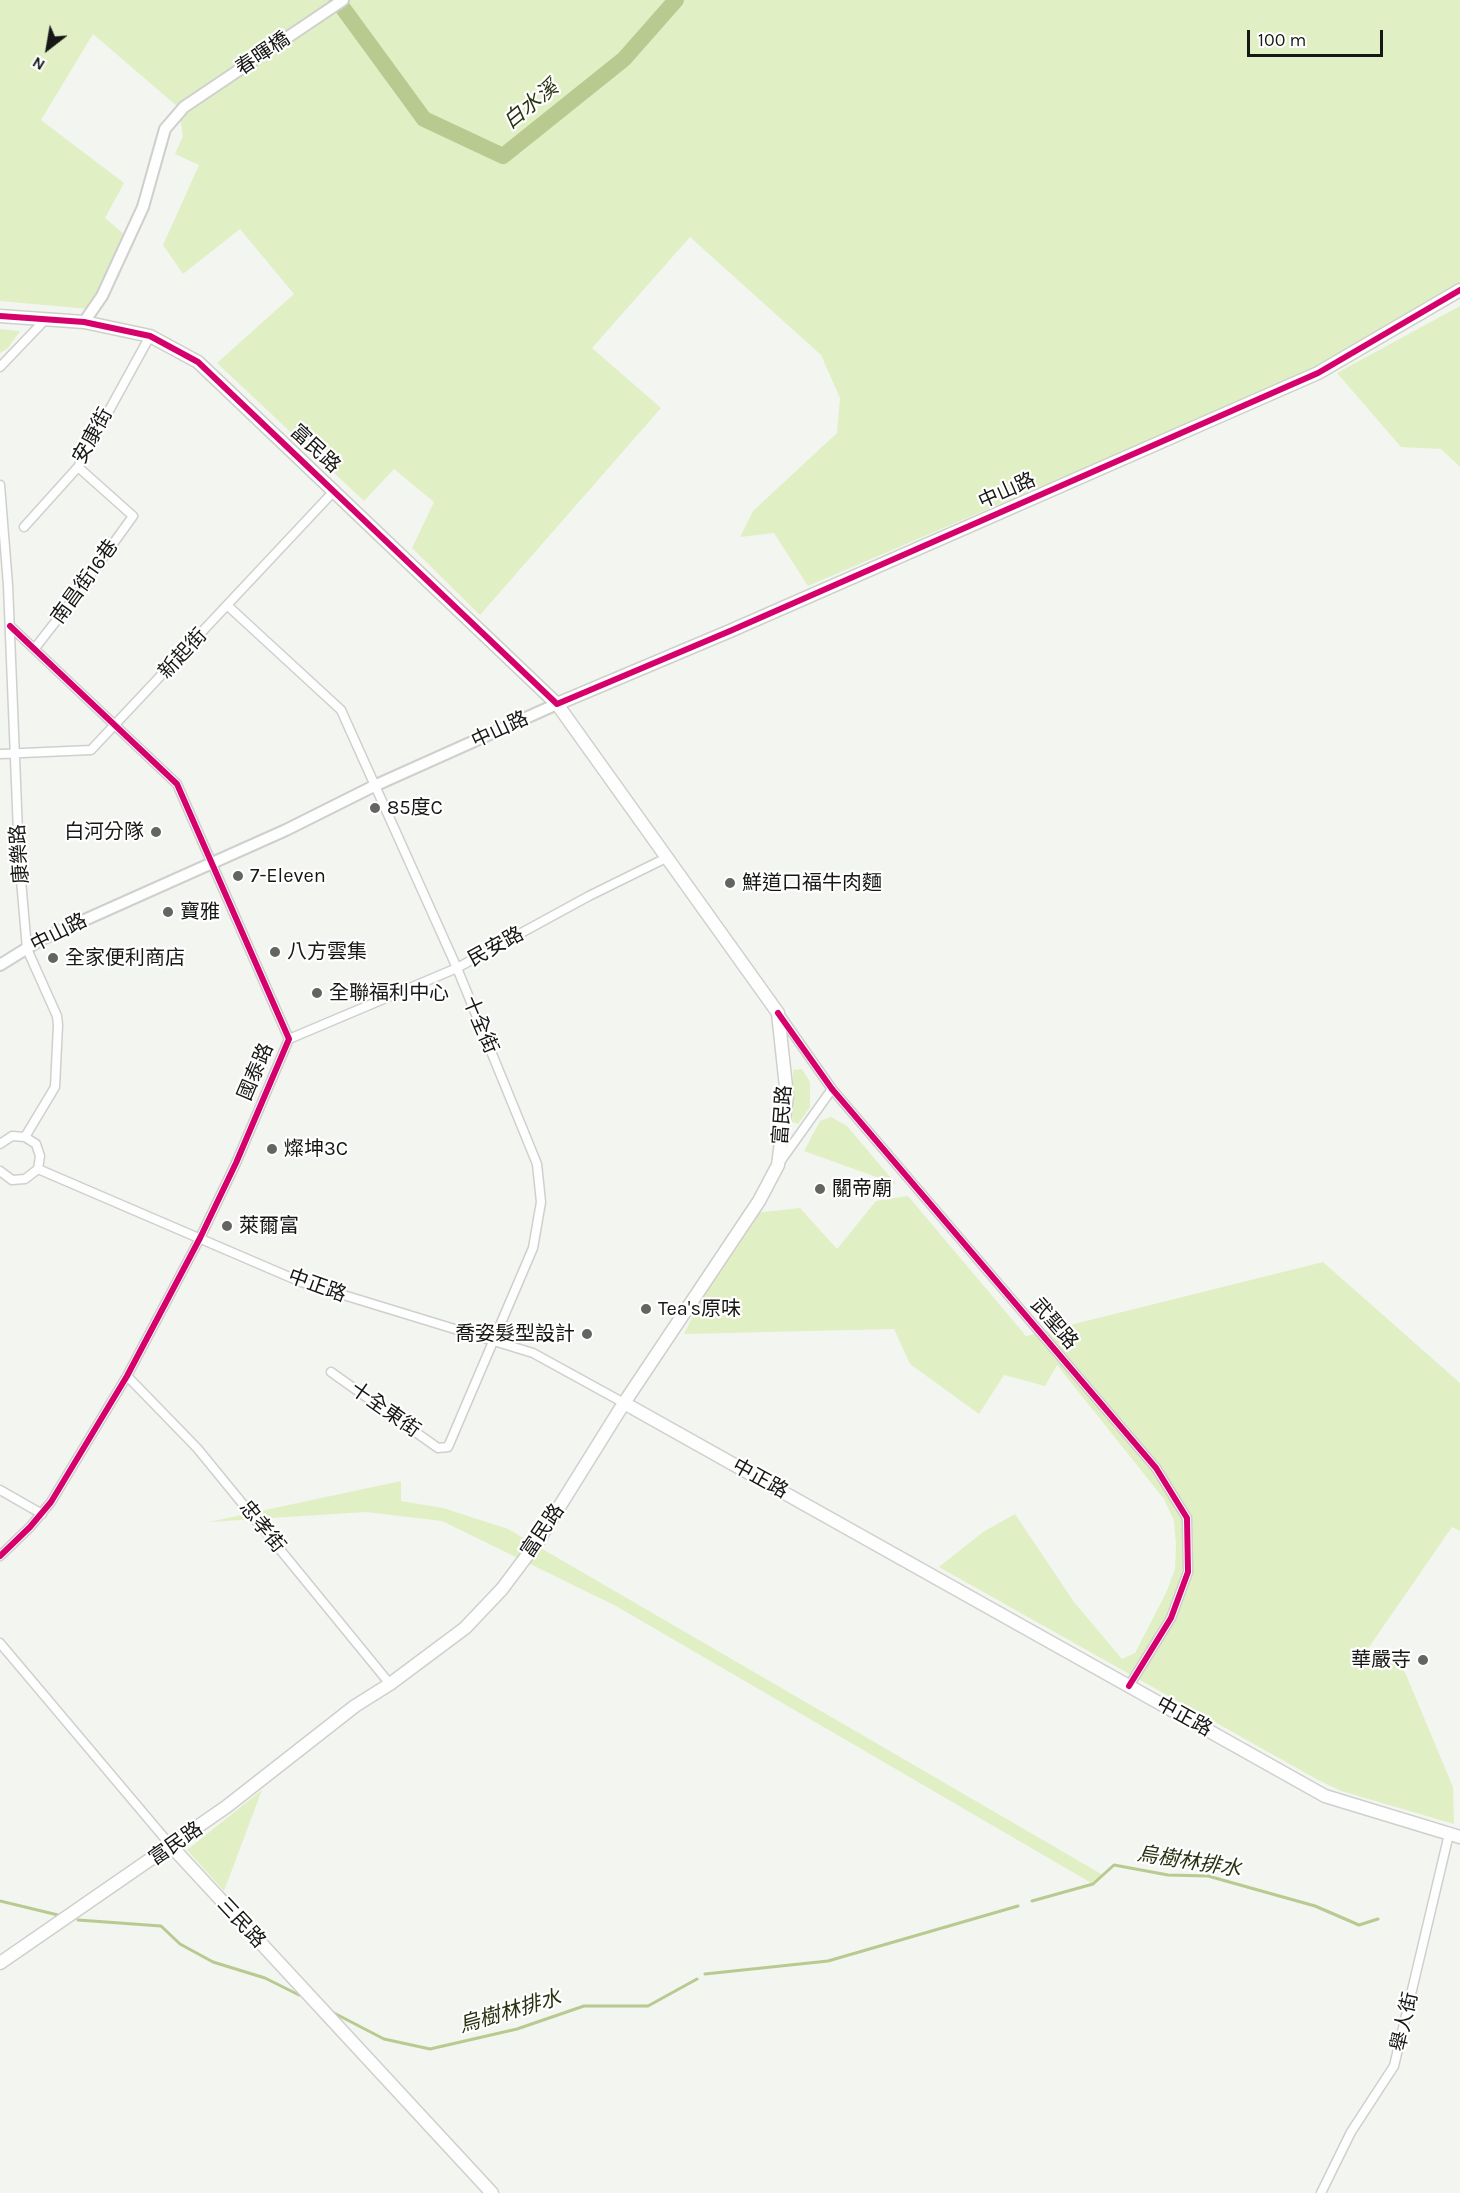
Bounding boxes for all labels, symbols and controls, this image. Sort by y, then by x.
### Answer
north arrow [18,18,78,78]
scale bar [1250,18,1386,56]
street label: 春暉橋 [231,27,295,81]
text: 100 m [1258,29,1306,51]
text: N [29,53,48,75]
water label: 白水溪 [499,75,563,135]
street label: 安康街 [68,404,118,468]
street label: 富民路 [285,420,345,478]
street label: 中山路 [975,468,1039,514]
street label: 南昌街16巷 [46,535,124,629]
street label: 新起街 [154,624,212,684]
street label: 中山路 [468,706,532,754]
place label: 85度C [387,796,443,820]
marker: 85度C [368,801,382,815]
place label: 白河分隊 [64,820,144,844]
street label: 康樂路 [6,823,34,885]
marker: 白河分隊 [149,825,163,839]
place label: 7-Eleven [250,864,326,888]
marker: 7-Eleven [231,869,245,883]
place label: 鮮道口福牛肉麵 [742,871,882,895]
marker: 鮮道口福牛肉麵 [723,876,737,890]
place label: 寶雅 [180,900,220,924]
marker: 寶雅 [161,905,175,919]
street label: 中山路 [27,909,91,957]
street label: 民安路 [464,922,528,972]
place label: 八方雲集 [287,940,367,964]
marker: 八方雲集 [268,945,282,959]
place label: 全家便利商店 [65,946,185,970]
marker: 全家便利商店 [46,951,60,965]
place label: 全聯福利中心 [329,981,449,1005]
marker: 全聯福利中心 [310,986,324,1000]
street label: 十全街 [457,993,503,1057]
street label: 國泰路 [233,1040,279,1104]
street label: 富民路 [769,1084,797,1146]
place label: 燦坤3C [284,1137,348,1161]
marker: 燦坤3C [265,1142,279,1156]
place label: 關帝廟 [832,1177,892,1201]
marker: 關帝廟 [813,1182,827,1196]
place label: 萊爾富 [239,1214,299,1238]
marker: 萊爾富 [220,1219,234,1233]
street label: 中正路 [285,1264,349,1308]
street label: 武聖路 [1025,1293,1083,1355]
place label: Tea's原味 [658,1297,741,1321]
marker: Tea's原味 [639,1302,653,1316]
place label: 喬姿髮型設計 [455,1322,575,1346]
marker: 喬姿髮型設計 [580,1327,594,1341]
street label: 十全東街 [345,1377,425,1443]
street label: 中正路 [728,1454,792,1504]
street label: 忠孝街 [234,1496,290,1558]
street label: 富民路 [516,1499,570,1563]
place label: 華嚴寺 [1351,1648,1411,1672]
marker: 華嚴寺 [1416,1653,1430,1667]
street label: 中正路 [1152,1692,1216,1742]
street label: 富民路 [145,1817,207,1871]
water label: 烏樹林排水 [1135,1841,1243,1883]
street label: 三民路 [212,1893,270,1953]
water label: 烏樹林排水 [456,1985,564,2039]
street label: 舉人街 [1387,1990,1423,2054]

